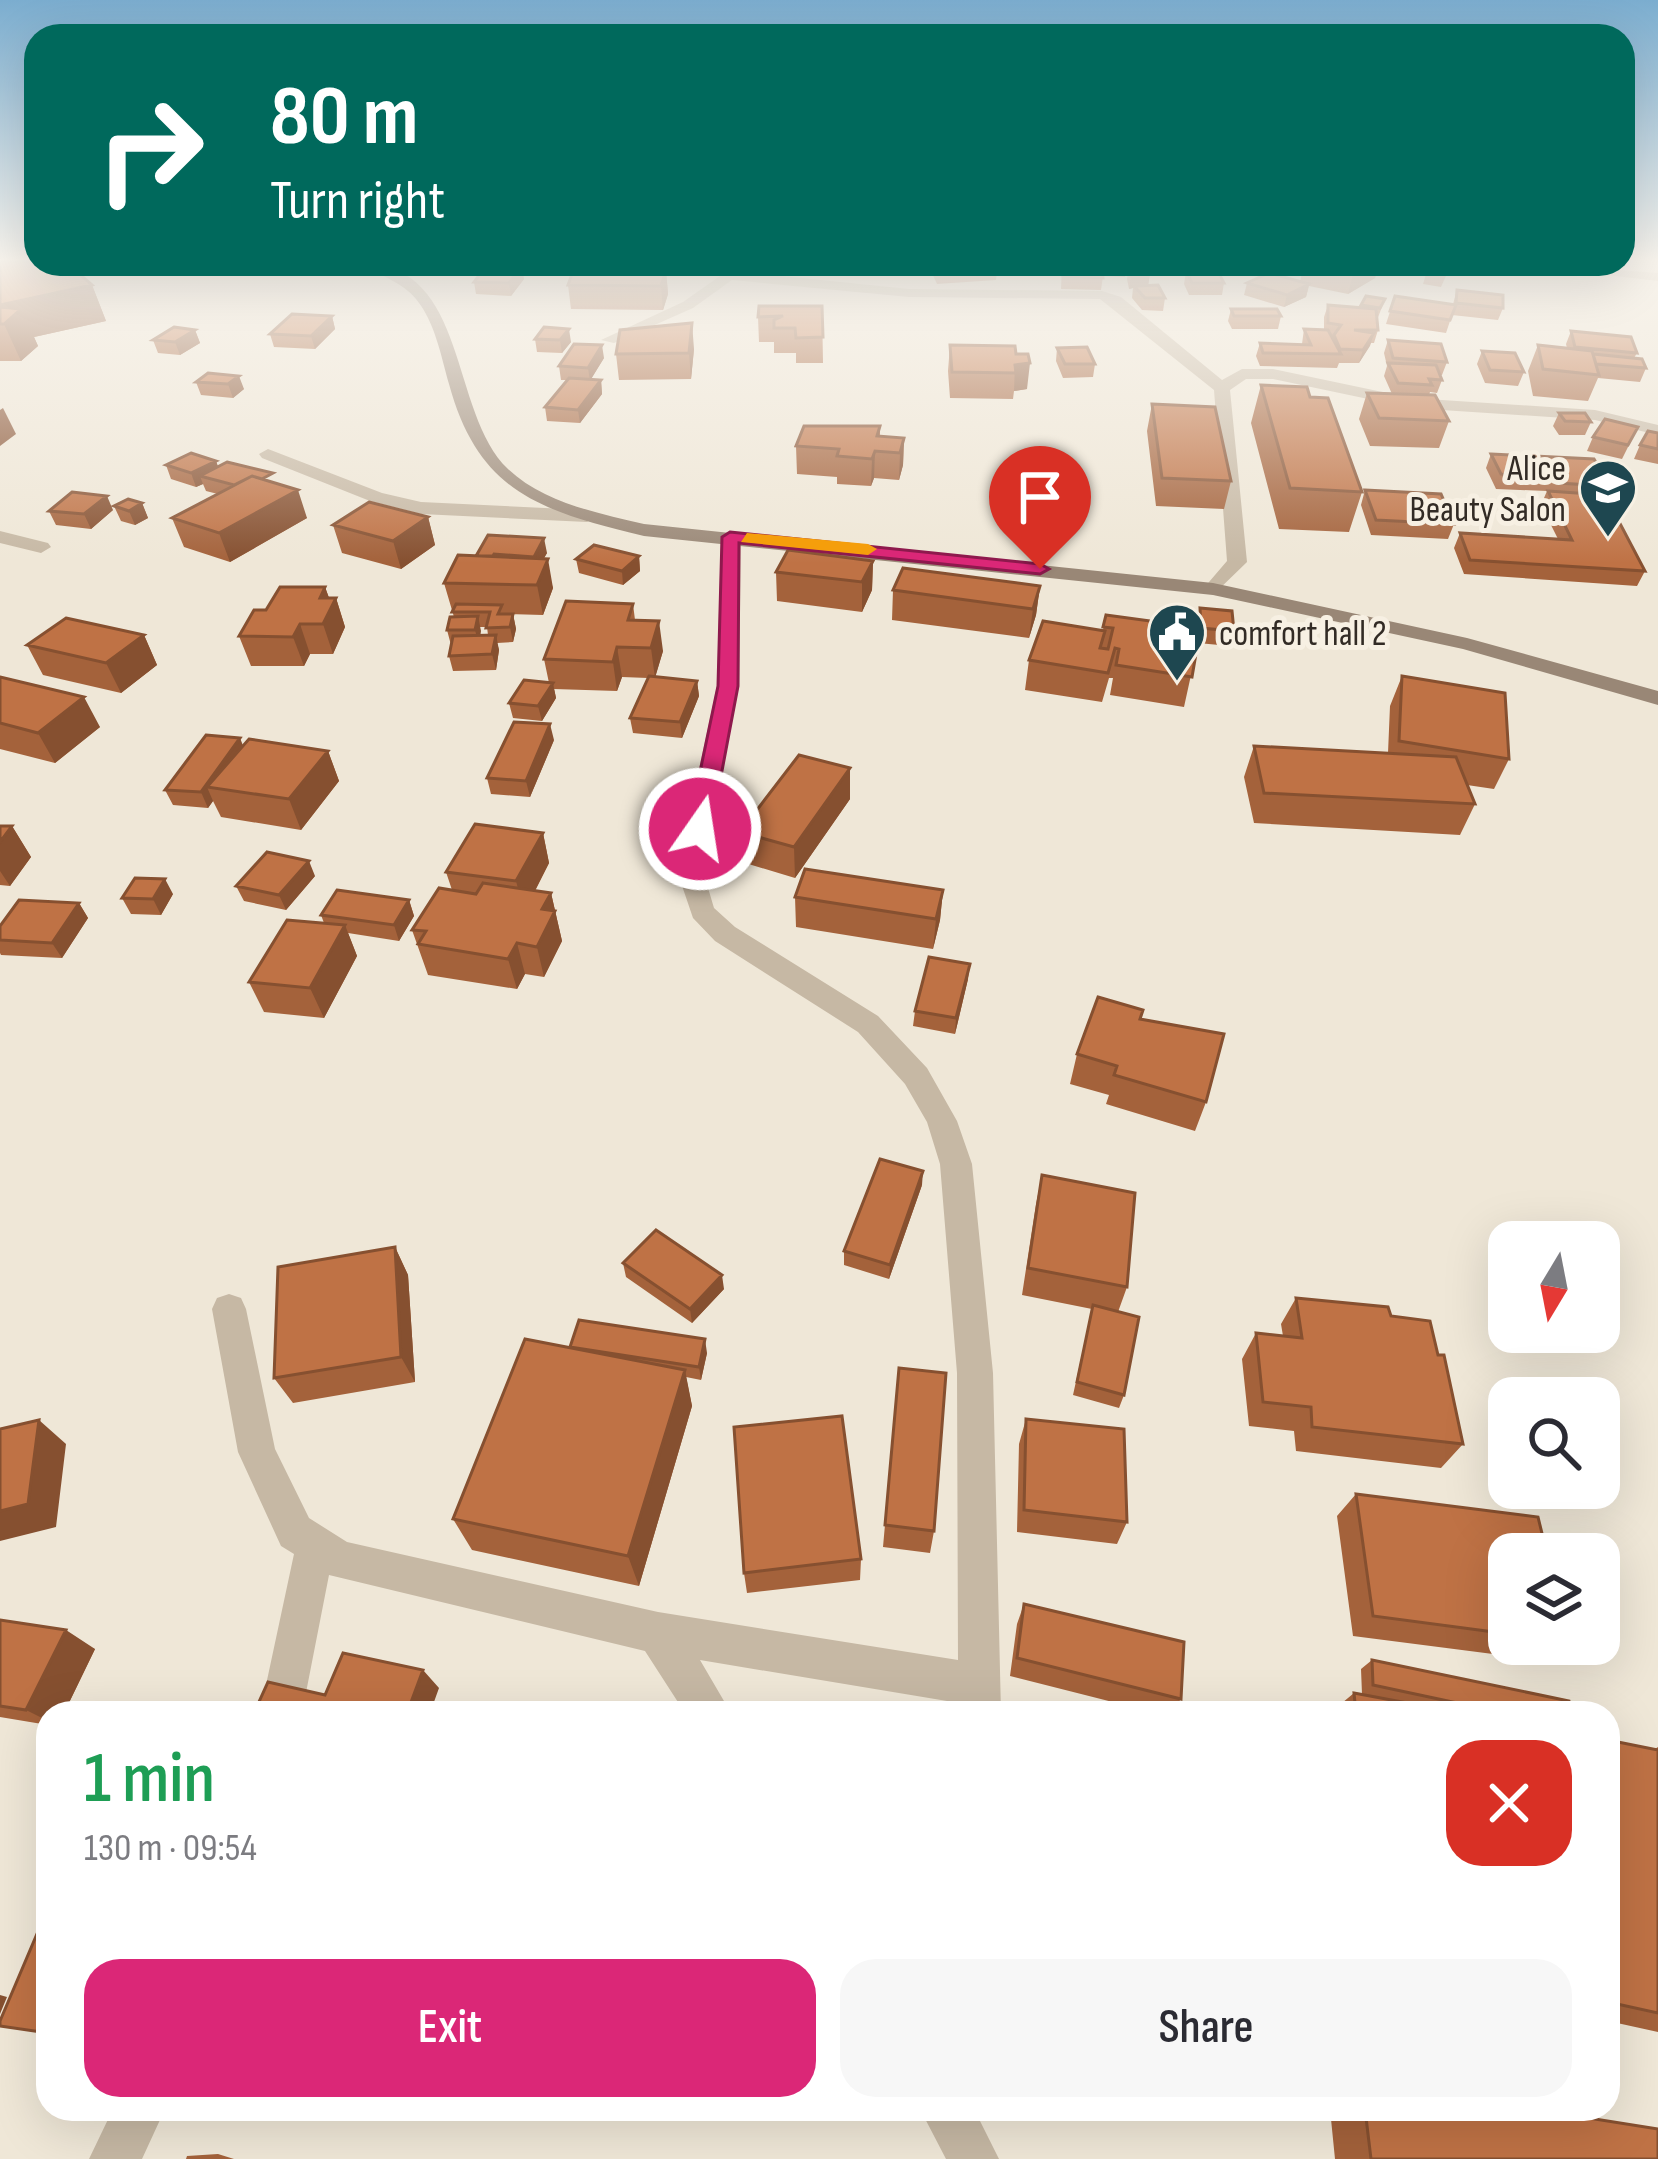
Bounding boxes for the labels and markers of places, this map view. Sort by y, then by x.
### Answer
pin [989,446,1091,569]
place label: Alice Beauty Salon [1410,448,1566,532]
school or university icon: Alice Beauty Salon [1577,457,1639,539]
public building icon: comfort hall 2 [1146,601,1208,683]
place label: comfort hall 2 [1219,613,1387,656]

